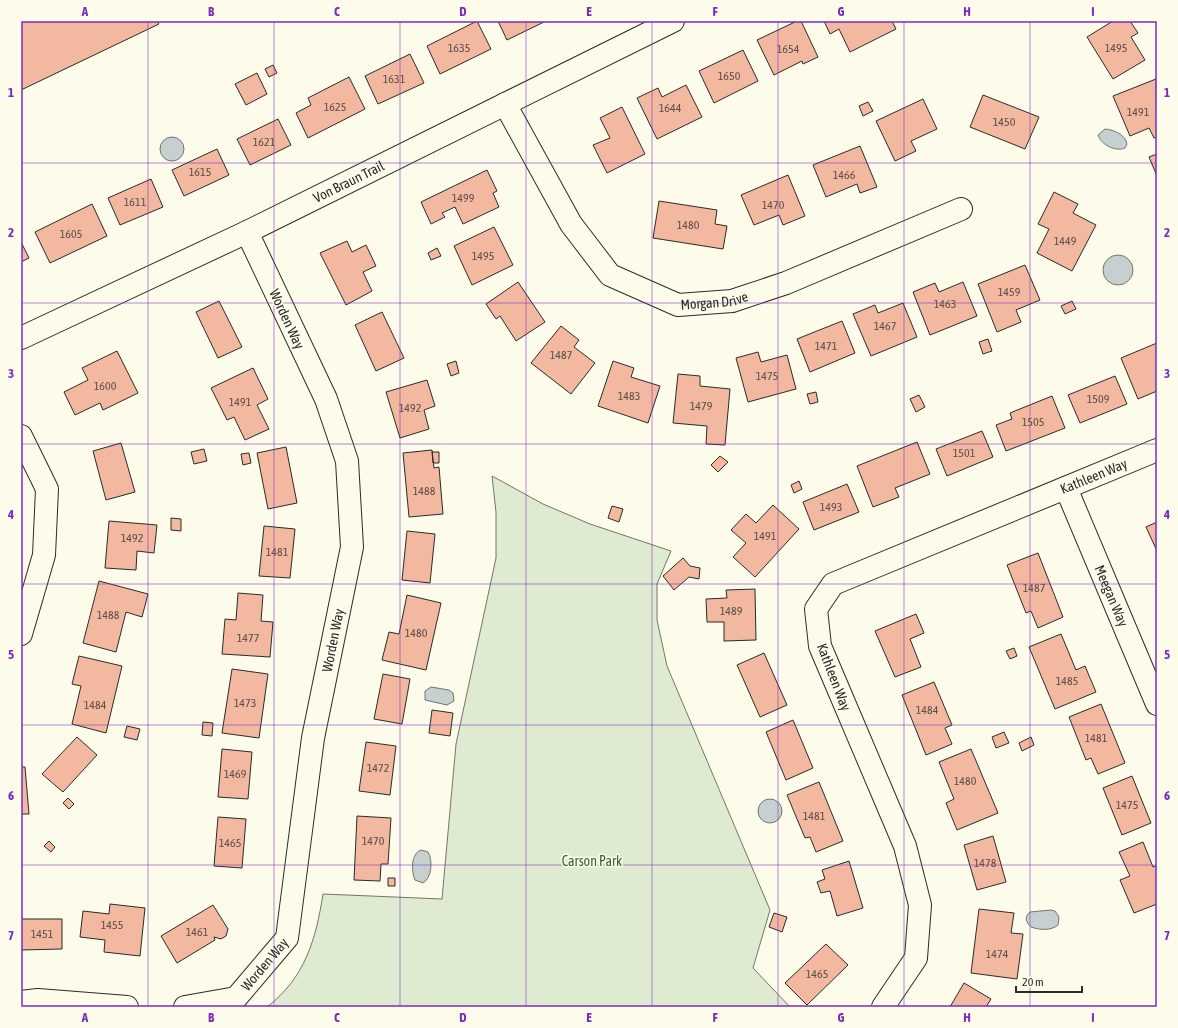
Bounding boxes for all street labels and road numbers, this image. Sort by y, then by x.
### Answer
street label: Von Braun Trail [311,157,387,206]
street label: Worden Way [266,287,308,352]
street label: Morgan Drive [680,288,750,313]
street label: Kathleen Way [1058,455,1130,497]
street label: Meegan Way [1091,563,1132,629]
street label: Worden Way [319,607,347,673]
street label: Kathleen Way [814,641,854,713]
street label: Worden Way [238,934,292,994]

